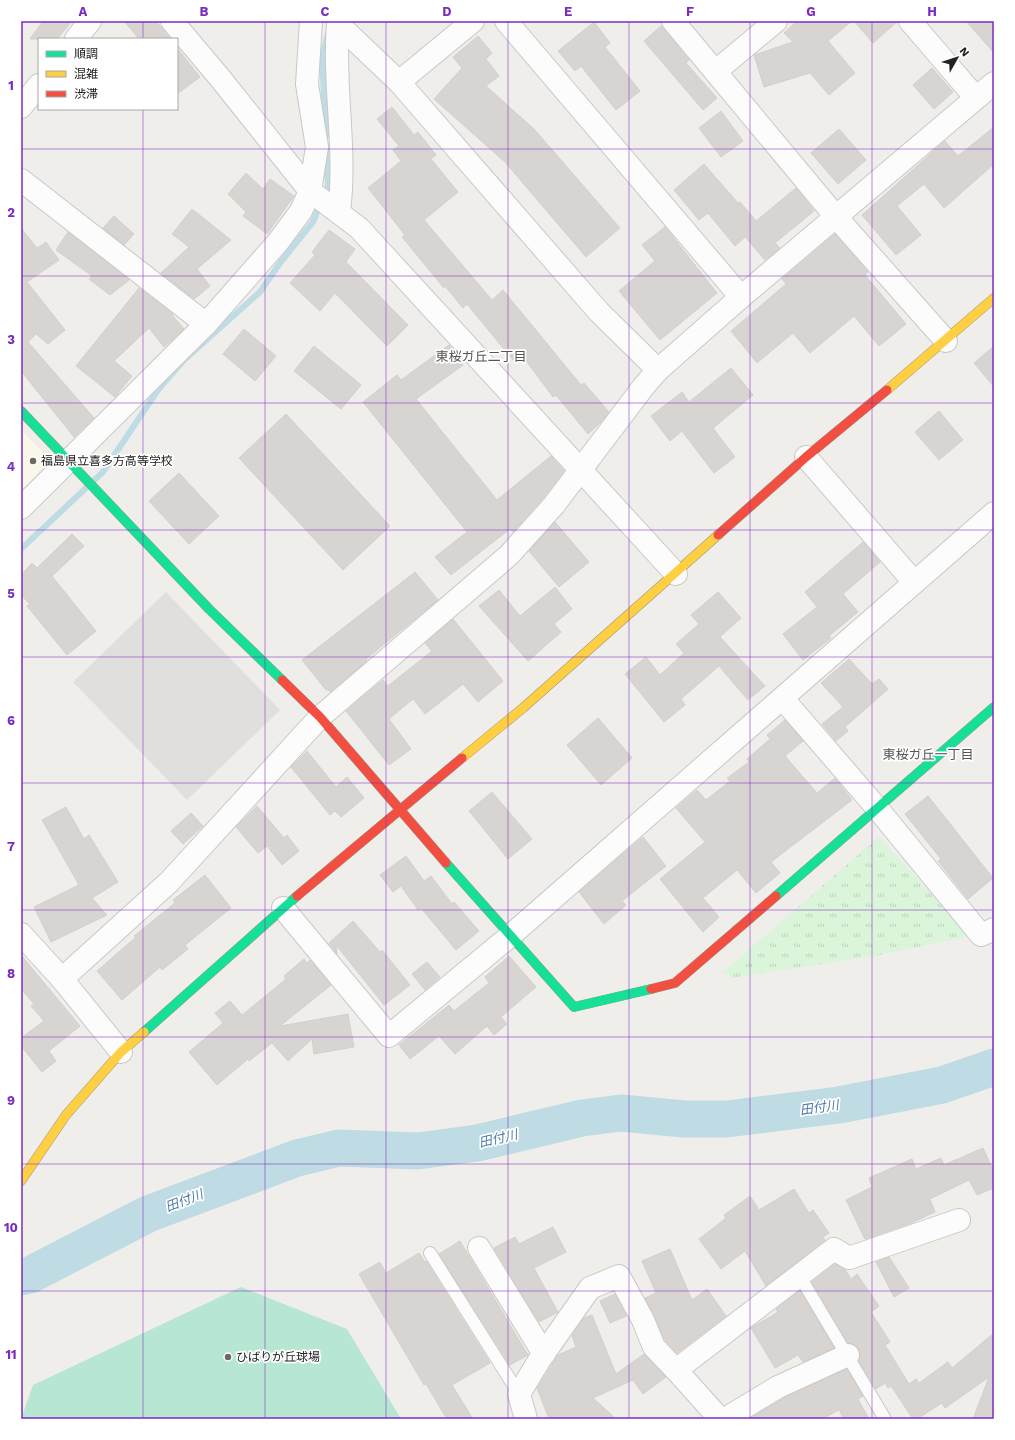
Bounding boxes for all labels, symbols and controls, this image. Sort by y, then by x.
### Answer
text: A [79,4,88,19]
text: B [200,4,209,19]
text: C [321,4,330,19]
text: D [442,4,452,19]
text: E [564,4,572,19]
text: F [686,4,694,19]
text: G [806,4,816,19]
text: H [927,4,937,19]
legend [38,38,178,110]
north arrow [937,38,977,78]
text: N [957,45,972,59]
text: 順調 [74,47,98,61]
text: 混雑 [74,67,98,81]
text: 1 [8,78,14,93]
text: 渋滞 [74,87,98,101]
text: 2 [7,205,15,220]
text: 3 [7,332,15,347]
district label: 東桜ガ丘二丁目 [435,349,527,364]
place label: 福島県立喜多方高等学校 [41,454,173,468]
marker: 福島県立喜多方高等学校 [28,456,38,466]
text: 4 [7,459,16,474]
text: 5 [7,586,15,601]
text: 6 [7,713,15,728]
district label: 東桜ガ丘一丁目 [882,747,974,762]
text: 7 [7,839,15,854]
text: 8 [7,966,15,981]
text: 9 [7,1093,15,1108]
water label: 田付川 [799,1097,841,1118]
water label: 田付川 [477,1126,521,1150]
water label: 田付川 [163,1186,207,1214]
text: 10 [4,1220,18,1235]
text: 11 [5,1347,17,1362]
place label: ひばりが丘球場 [236,1350,320,1364]
marker: ひばりが丘球場 [223,1352,233,1362]

